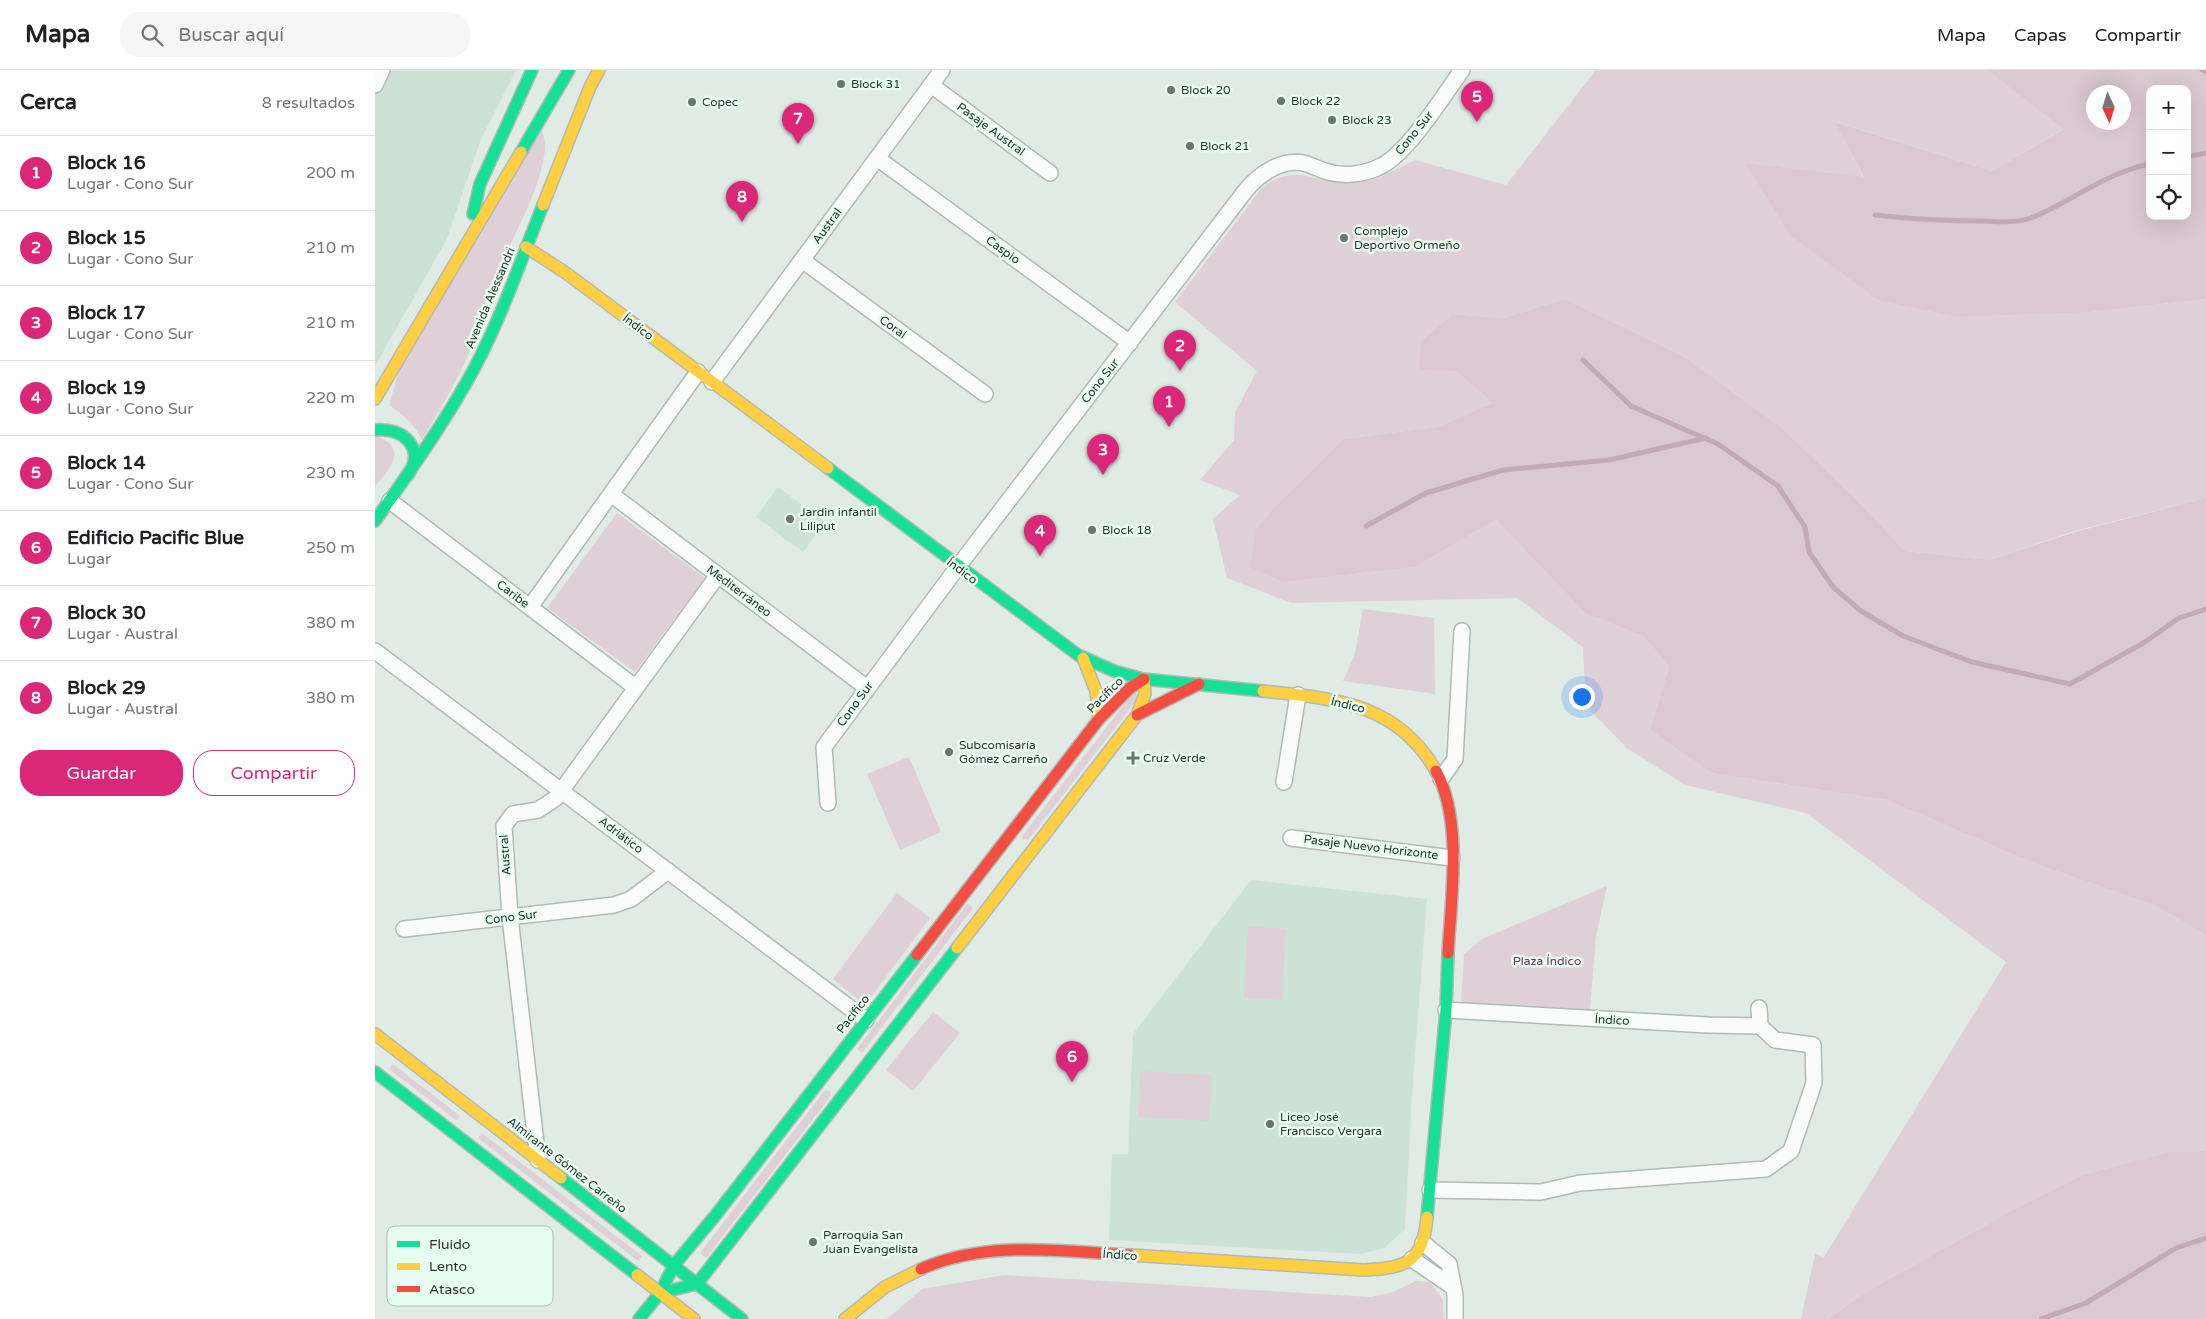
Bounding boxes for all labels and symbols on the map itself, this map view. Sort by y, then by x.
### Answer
place label: Block 31 [851,77,901,91]
marker: Block 31 [835,78,847,90]
pin: 5 [1461,81,1493,122]
place label: Block 20 [1181,83,1231,97]
marker: Block 20 [1165,84,1177,96]
north arrow [2086,85,2131,130]
place label: Block 22 [1291,94,1341,108]
place label: Copec [702,95,738,109]
marker: Block 22 [1275,95,1287,107]
marker: Copec [686,96,698,108]
street label: Pasaje Austral [954,100,1028,158]
pin: 7 [782,103,814,144]
street label: Cono Sur [1392,108,1436,158]
place label: Block 23 [1342,113,1392,127]
marker: Block 23 [1326,114,1338,126]
place label: Block 21 [1200,139,1250,153]
marker: Block 21 [1184,140,1196,152]
pin: 8 [726,181,758,222]
street label: Austral [809,205,845,247]
place label: Complejo Deportivo Ormeño [1354,224,1460,252]
marker: Complejo Deportivo Ormeño [1338,232,1350,244]
street label: Caspio [983,233,1023,267]
street label: Avenida Alessandri [462,245,518,351]
street label: Índico [620,311,656,343]
street label: Coral [877,313,909,341]
pin: 2 [1164,330,1196,371]
street label: Cono Sur [1078,356,1122,406]
pin: 1 [1153,386,1185,427]
pin: 3 [1087,434,1119,475]
place label: Jardin infantil Liliput [800,505,877,533]
marker: Jardin infantil Liliput [784,513,796,525]
pin: 4 [1024,515,1056,556]
place label: Block 18 [1102,523,1152,537]
marker: Block 18 [1086,524,1098,536]
street label: Índico [944,555,980,587]
street label: Mediterráneo [704,562,774,620]
street label: Caribe [494,577,532,611]
street label: Pacífico [1084,674,1126,716]
street label: Cono Sur [834,678,876,729]
your location [1569,684,1595,710]
street label: Índico [1329,694,1367,716]
place label: Subcomisaría Gómez Carreño [959,738,1048,766]
marker: Subcomisaría Gómez Carreño [943,746,955,758]
place label: Cruz Verde [1143,751,1206,765]
marker: Cruz Verde [1127,752,1139,764]
street label: Adriático [596,814,646,856]
street label: Pasaje Nuevo Horizonte [1303,832,1439,862]
street label: Austral [497,834,513,876]
street label: Cono Sur [484,907,538,927]
park label: Plaza Índico [1513,954,1581,968]
street label: Pacífico [834,992,872,1036]
street label: Índico [1594,1012,1630,1028]
pin: 6 [1056,1041,1088,1082]
place label: Liceo José Francisco Vergara [1280,1110,1382,1138]
street label: Almirante Gómez Carreño [505,1114,629,1216]
marker: Liceo José Francisco Vergara [1264,1118,1276,1130]
legend [387,1226,553,1306]
place label: Parroquia San Juan Evangelista [823,1228,918,1256]
text: Fluido [429,1236,470,1253]
marker: Parroquia San Juan Evangelista [807,1236,819,1248]
street label: Índico [1102,1247,1138,1263]
text: Lento [429,1258,467,1275]
text: Atasco [429,1281,475,1298]

